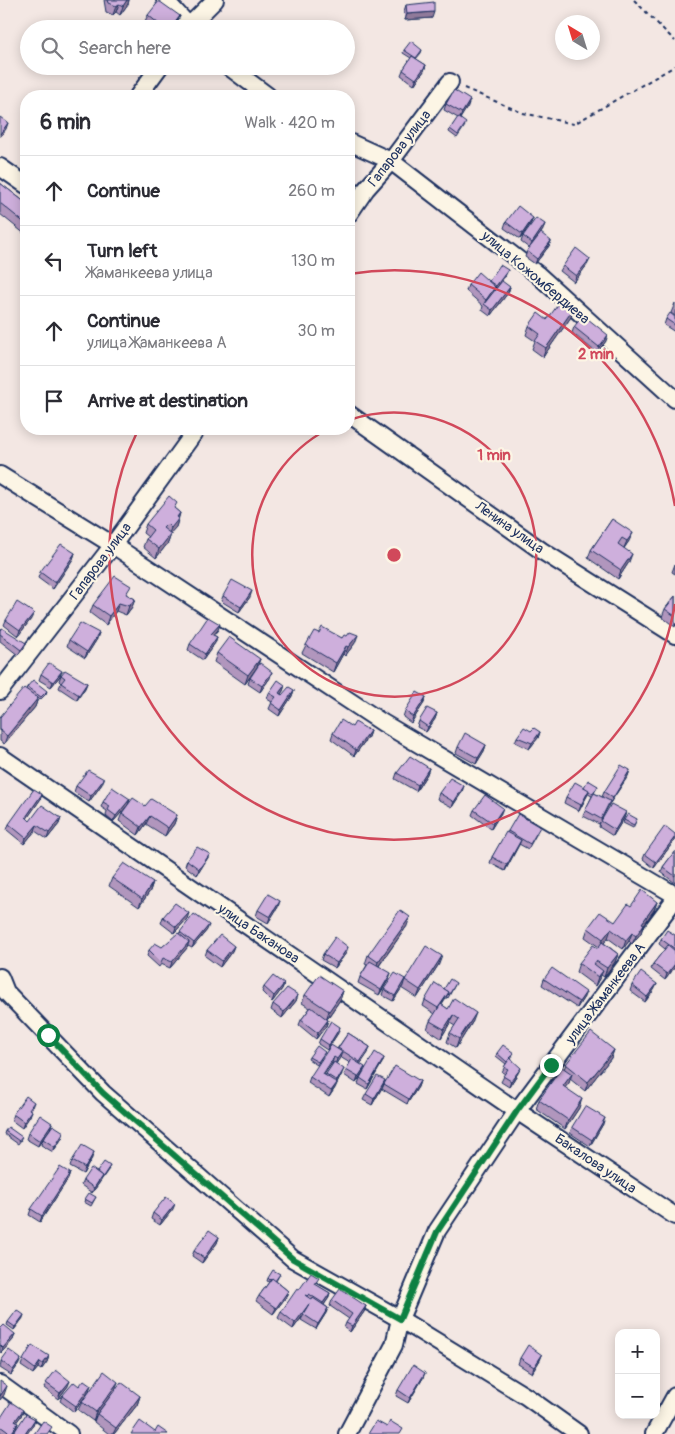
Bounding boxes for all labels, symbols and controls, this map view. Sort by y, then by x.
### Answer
north arrow [555,15,600,60]
search box [20,20,355,75]
icon: search [38,34,66,62]
text: Search here [78,36,171,60]
street label: Гапарова улица [364,107,434,190]
text: 6 min [40,109,91,136]
text: Walk · 420 m [244,113,335,133]
icon: ahead [40,177,68,205]
text: Continue [87,179,160,203]
text: 260 m [288,181,335,201]
street label: улица Кожомбердиева [477,227,593,327]
text: Turn left [87,239,157,263]
icon: left [40,247,68,275]
text: 130 m [291,251,335,271]
text: Жаманкеева улица [87,263,213,283]
text: Continue [87,309,160,333]
icon: ahead [40,317,68,345]
text: 30 m [297,321,335,341]
text: улица Жаманкеева А [87,333,227,353]
text: 2 min [578,345,614,364]
icon: arrive [40,387,68,415]
text: Arrive at destination [87,389,248,413]
text: 1 min [477,446,511,465]
street label: Ленина улица [471,497,547,557]
street label: Гапарова улица [66,519,135,603]
centre of rings [385,546,403,564]
street label: улица Баканова [214,899,303,967]
street label: улица Жаманкеева А [561,939,649,1048]
route start [37,1024,60,1047]
route end [540,1054,563,1077]
street label: Бакалова улица [552,1130,640,1197]
map controls [615,1329,660,1419]
button: + [615,1329,660,1374]
button: − [615,1374,660,1419]

